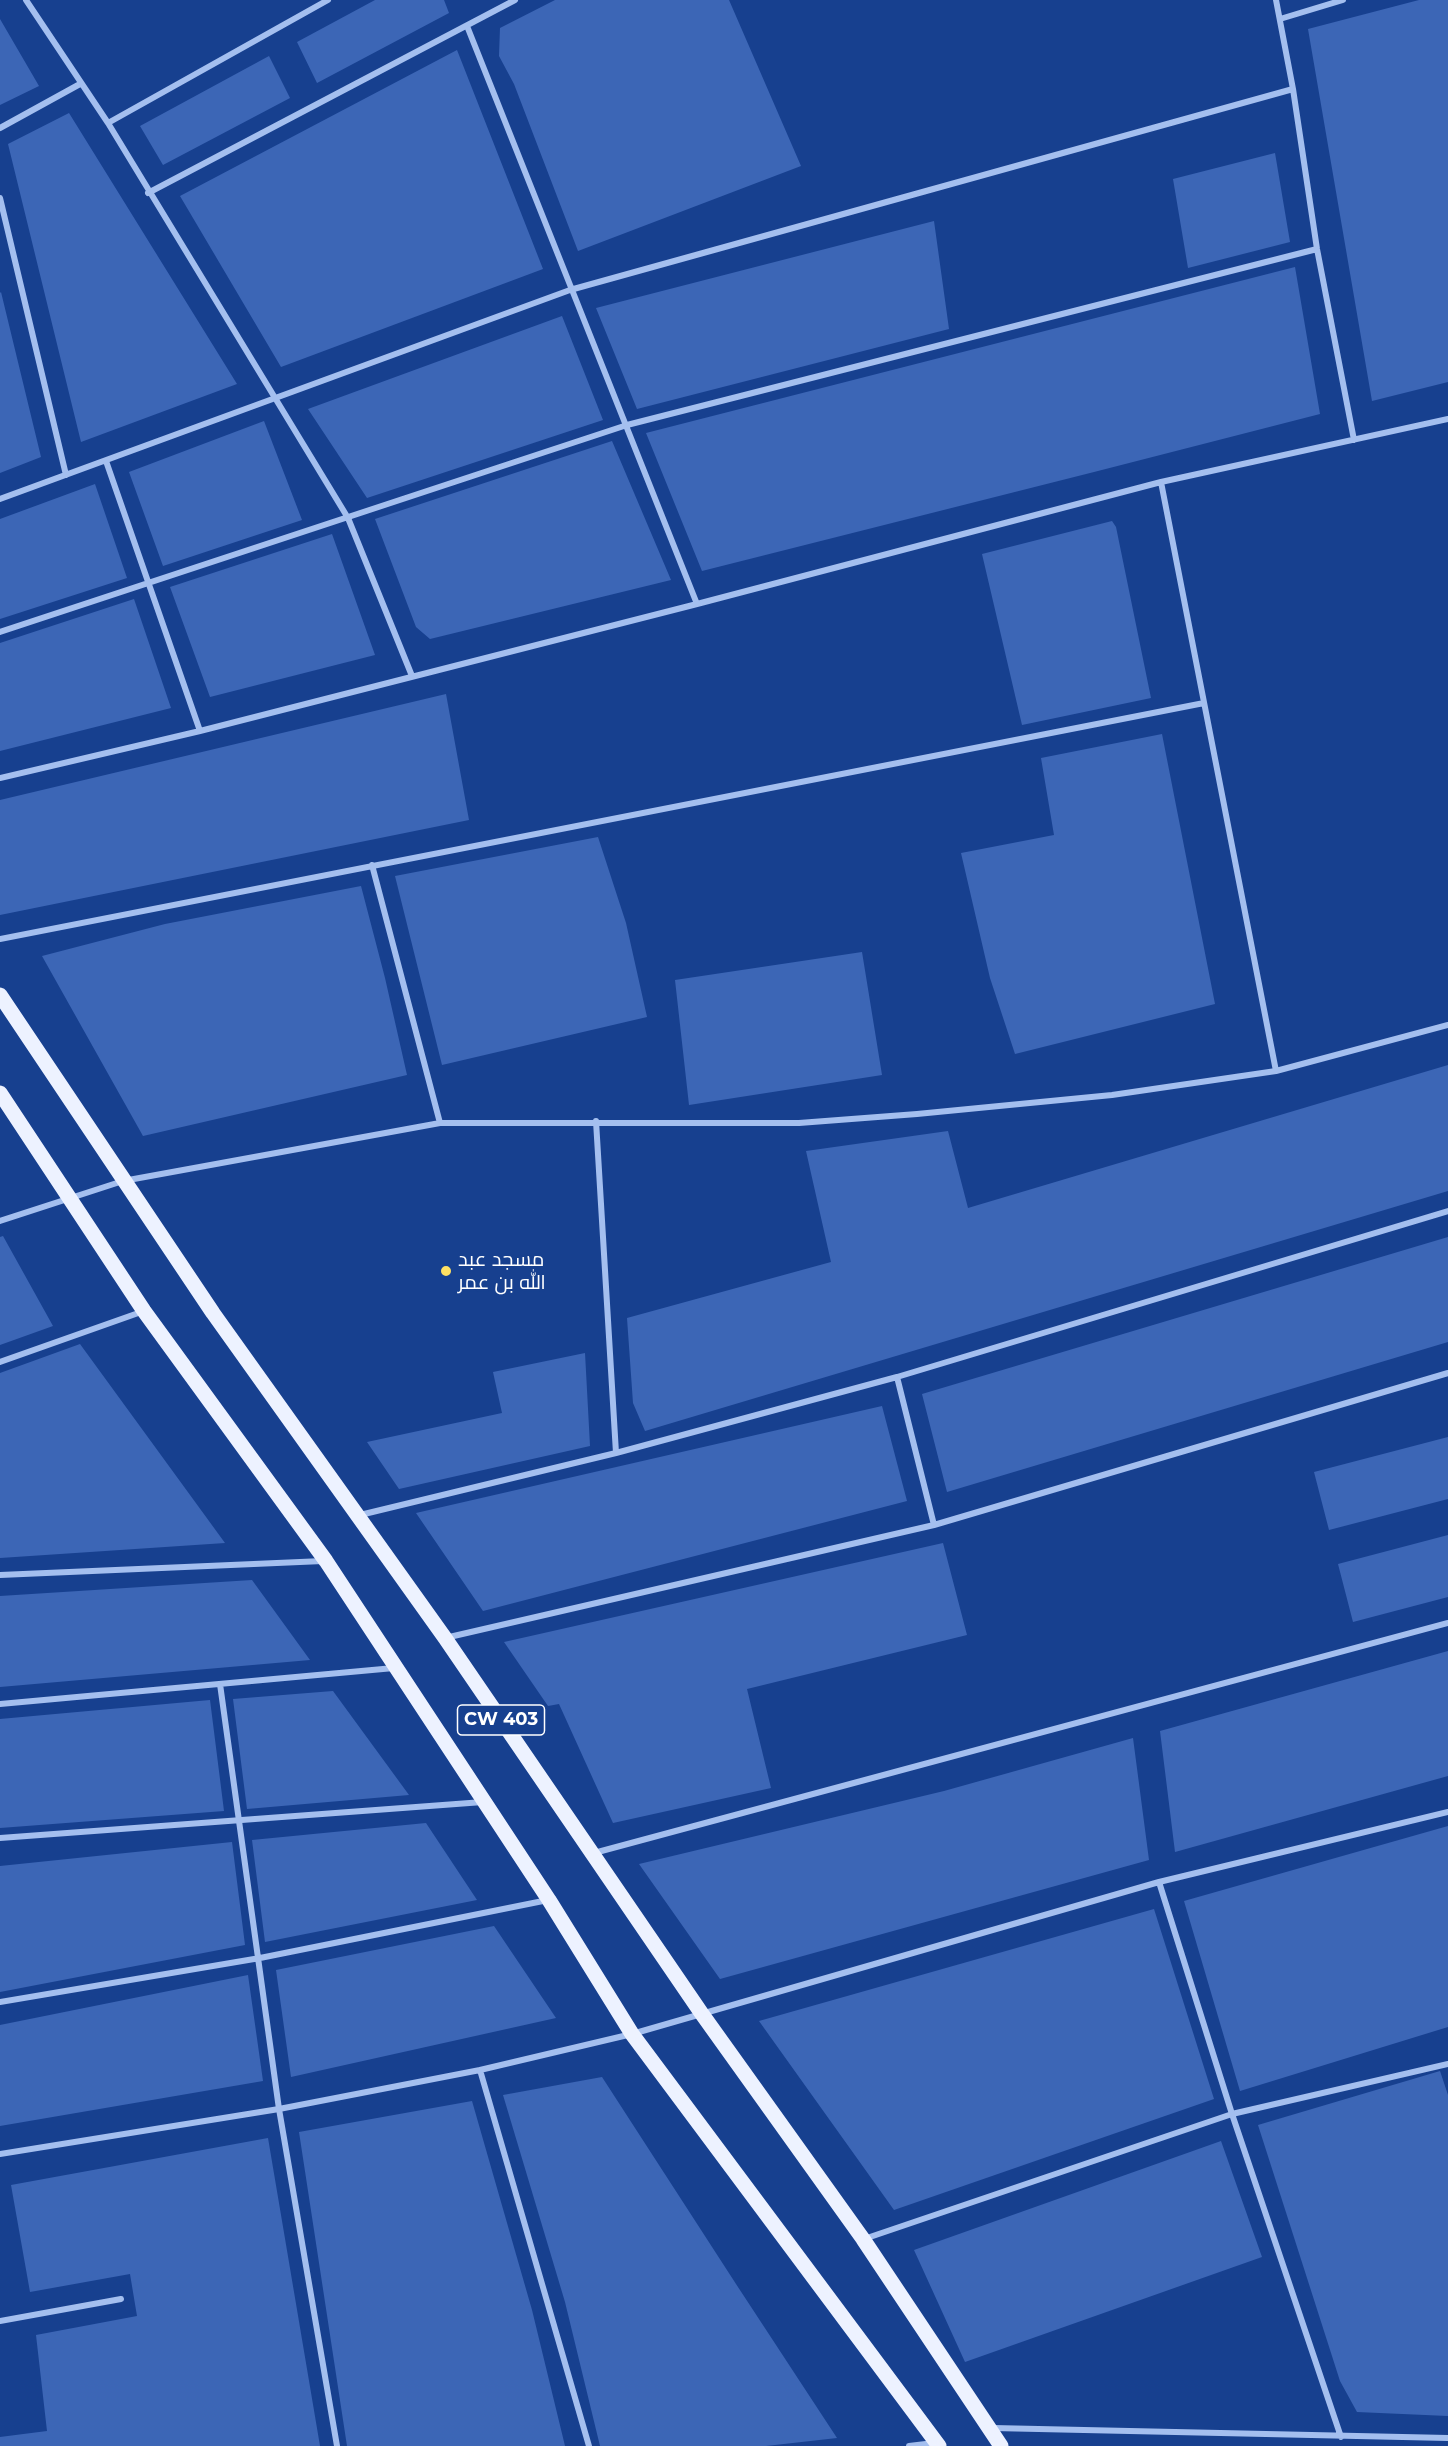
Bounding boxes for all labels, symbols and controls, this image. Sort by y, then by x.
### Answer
place label: مسجد عبد الله بن عمر [458,1248,546,1295]
marker: مسجد عبد الله بن عمر [439,1264,453,1278]
road number: CW 403 [458,1705,544,1735]

